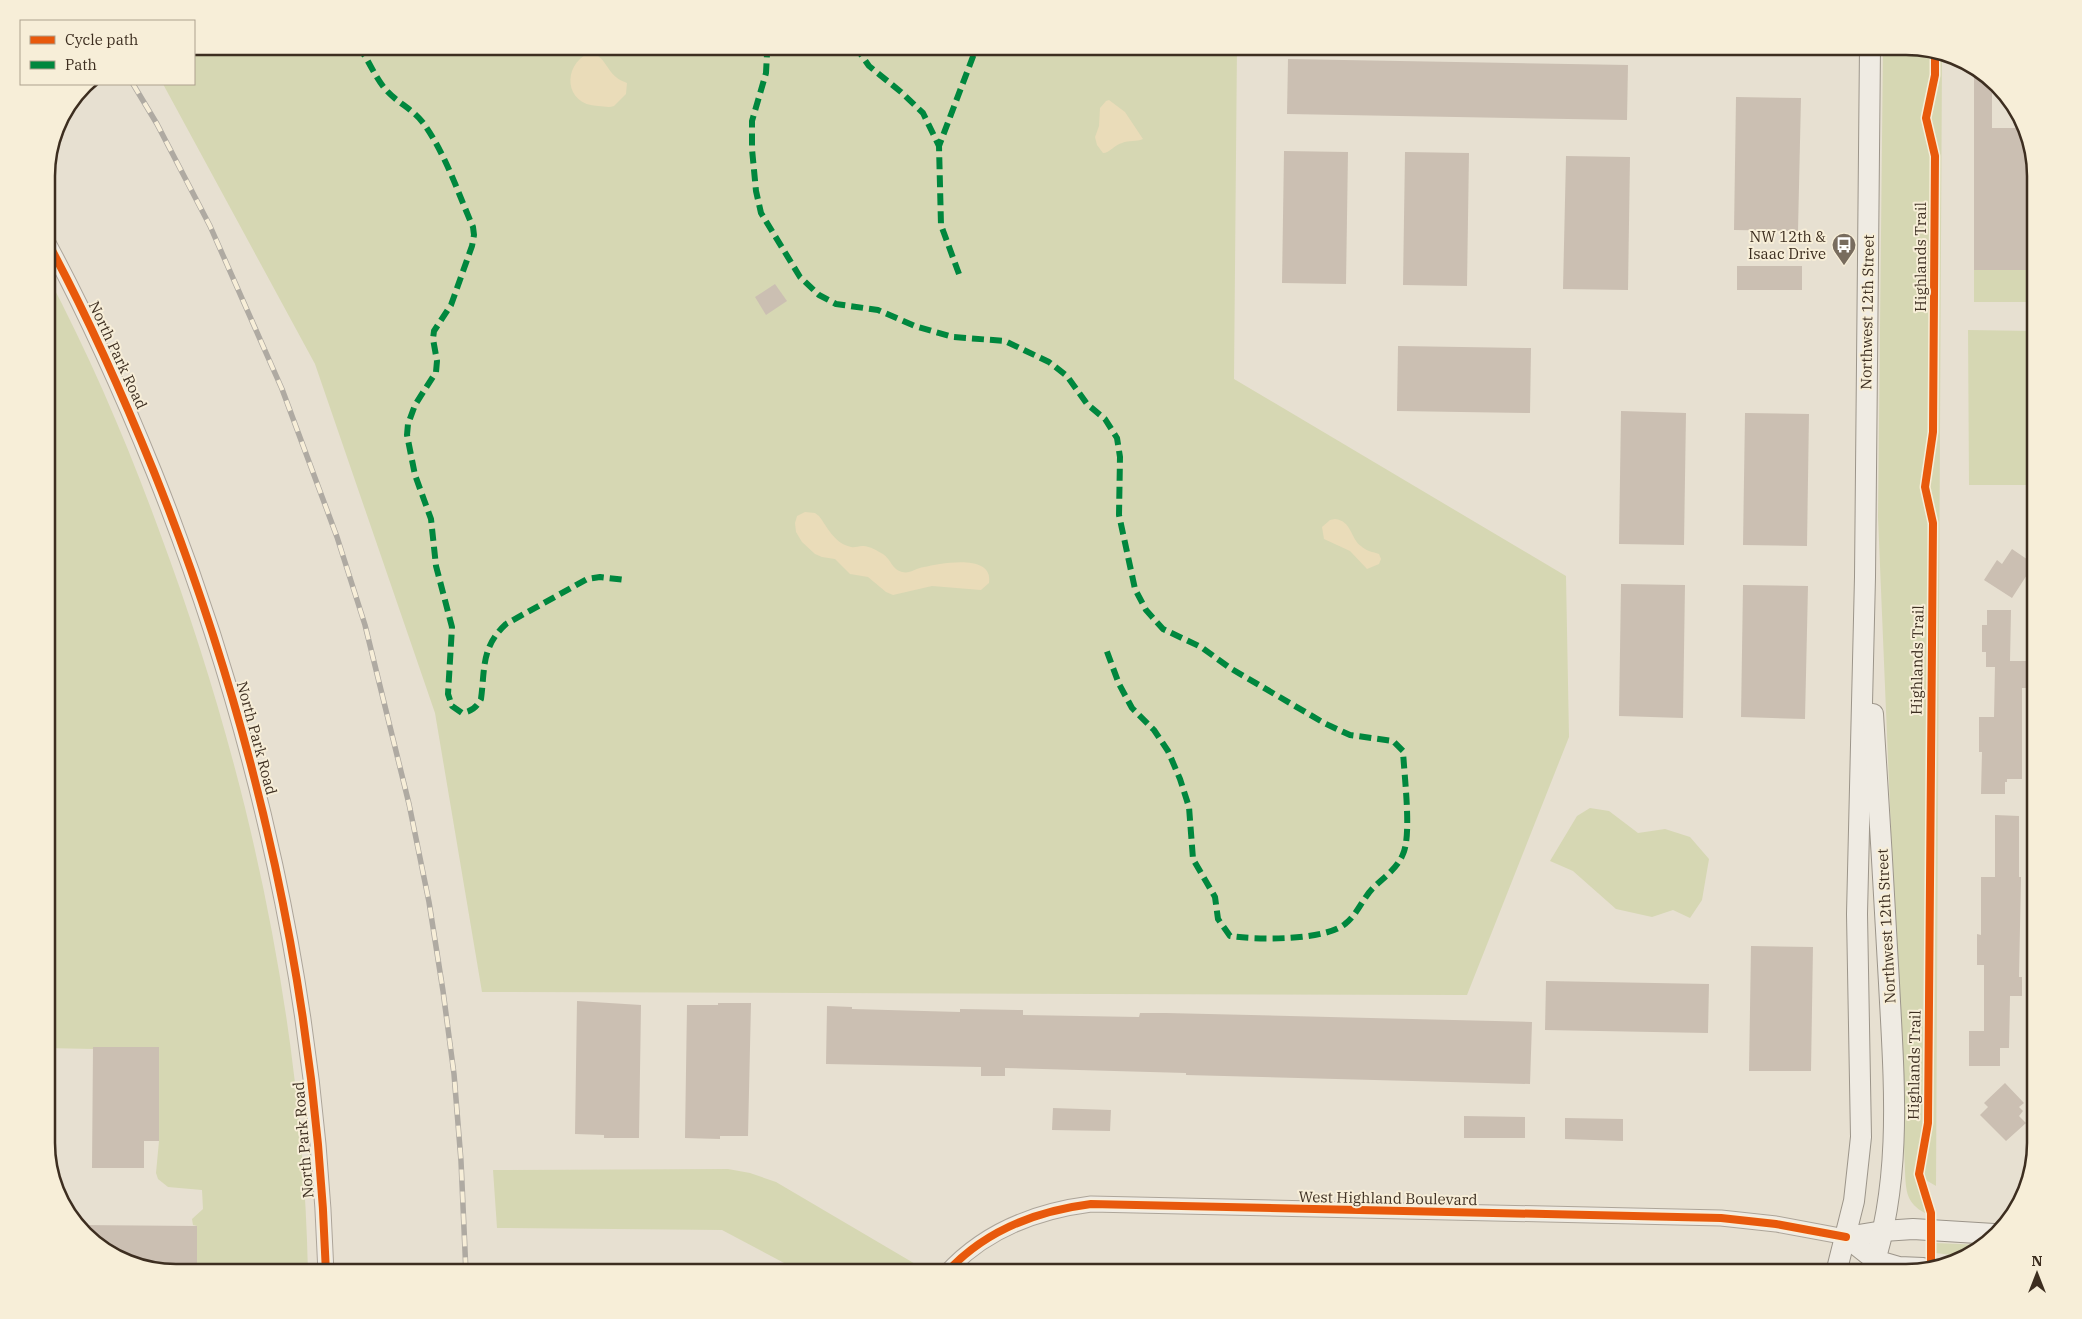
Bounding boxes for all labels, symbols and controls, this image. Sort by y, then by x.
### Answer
legend [20,20,195,85]
text: Cycle path [65,30,138,49]
text: Path [65,55,97,74]
street label: Highlands Trail [1911,202,1930,312]
place label: NW 12th & Isaac Drive [1748,227,1826,263]
bus stop icon: NW 12th & Isaac Drive [1831,232,1857,266]
street label: Northwest 12th Street [1856,234,1878,390]
street label: North Park Road [85,298,151,412]
street label: Highlands Trail [1907,605,1927,715]
street label: North Park Road [233,679,281,797]
street label: Northwest 12th Street [1872,848,1900,1004]
street label: Highlands Trail [1904,1010,1924,1120]
street label: North Park Road [288,1081,318,1199]
street label: West Highland Boulevard [1298,1187,1478,1209]
north arrow [2012,1249,2062,1299]
text: N [2031,1252,2043,1270]

